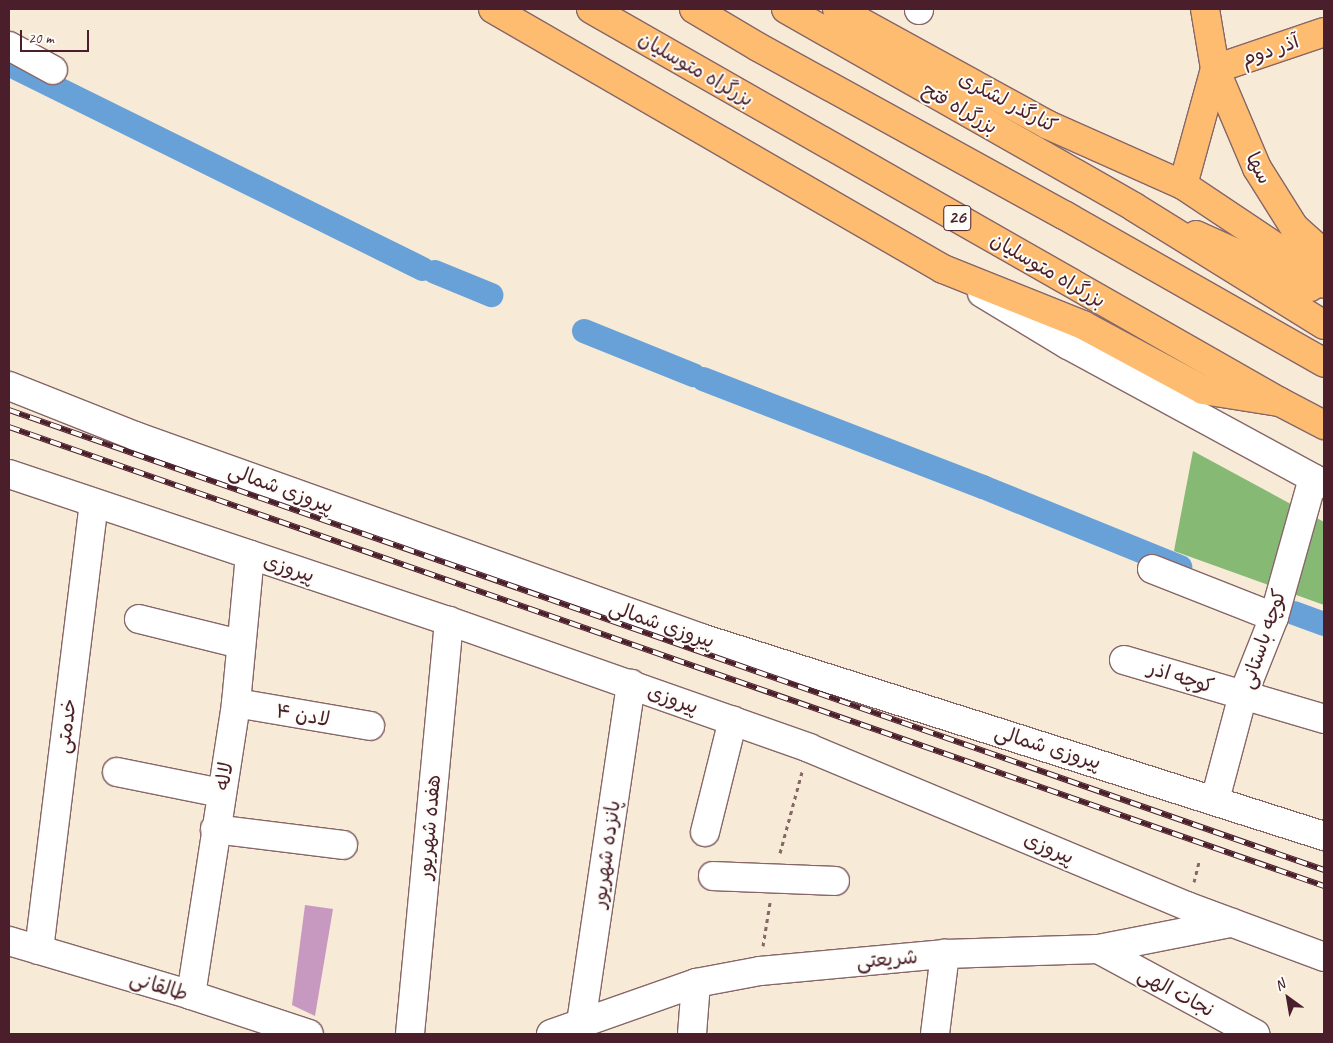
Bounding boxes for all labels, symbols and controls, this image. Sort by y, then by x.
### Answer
scale bar [22,20,91,52]
street label: بزرگراه متوسلیان [634,26,758,112]
text: 20 m [28,29,54,48]
street label: آذر دوم [1238,29,1302,71]
street label: کنارگذر لشگری [955,66,1061,138]
street label: بزرگراه فتح [918,77,1002,139]
street label: سها [1241,148,1277,188]
road number: 26 [943,202,971,234]
street label: بزرگراه متوسلیان [986,227,1110,313]
street label: پیروزی شمالی [225,458,337,518]
street label: پیروزی [260,549,318,587]
street label: کوچه باستانی [1235,586,1291,692]
street label: پیروزی شمالی [606,595,718,653]
street label: کوچه اذر [1145,656,1217,698]
street label: پیروزی [644,679,702,719]
street label: خدمتی [51,697,81,755]
street label: لادن ۴ [274,698,332,732]
street label: پیروزی شمالی [992,719,1104,775]
street label: لاله [210,760,238,792]
street label: هفده شهریور [412,774,446,880]
street label: پانزده شهریور [587,799,625,909]
street label: پیروزی [1020,827,1078,869]
street label: شریعتی [855,944,919,974]
street label: نجات الهی [1134,962,1218,1022]
street label: طالقانی [127,966,191,1006]
north arrow [1263,973,1313,1023]
text: N [1272,975,1288,994]

